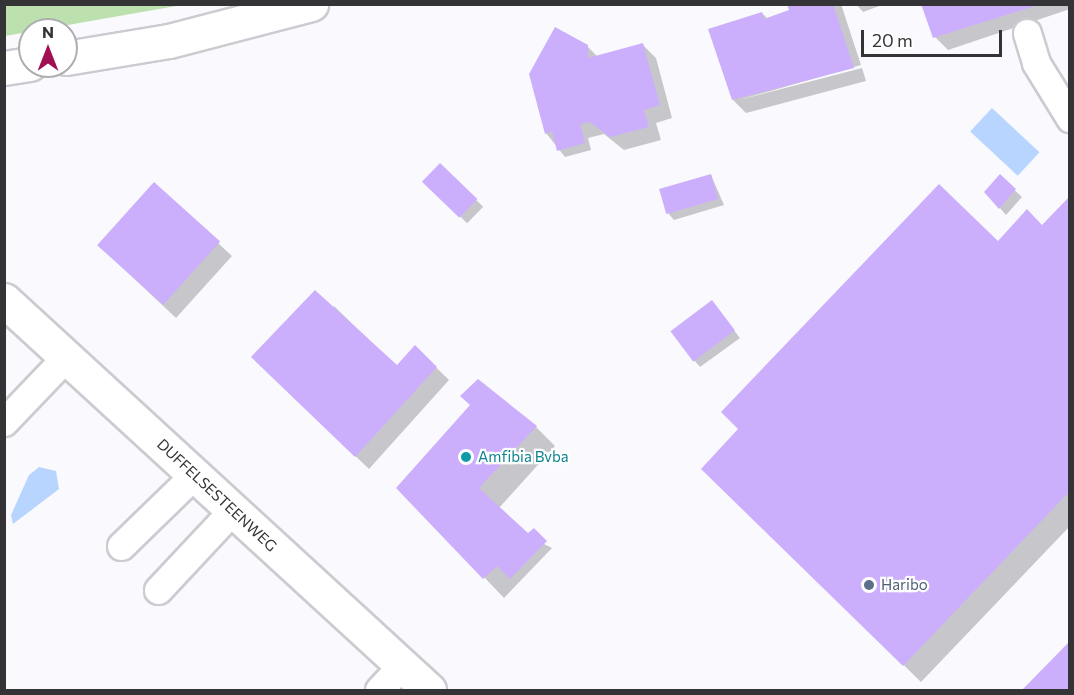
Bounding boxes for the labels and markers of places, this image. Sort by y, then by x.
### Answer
place label: Amfibia Bvba [478,448,569,466]
marker: Amfibia Bvba [459,450,473,464]
place label: Haribo [881,576,928,594]
marker: Haribo [862,578,876,592]

